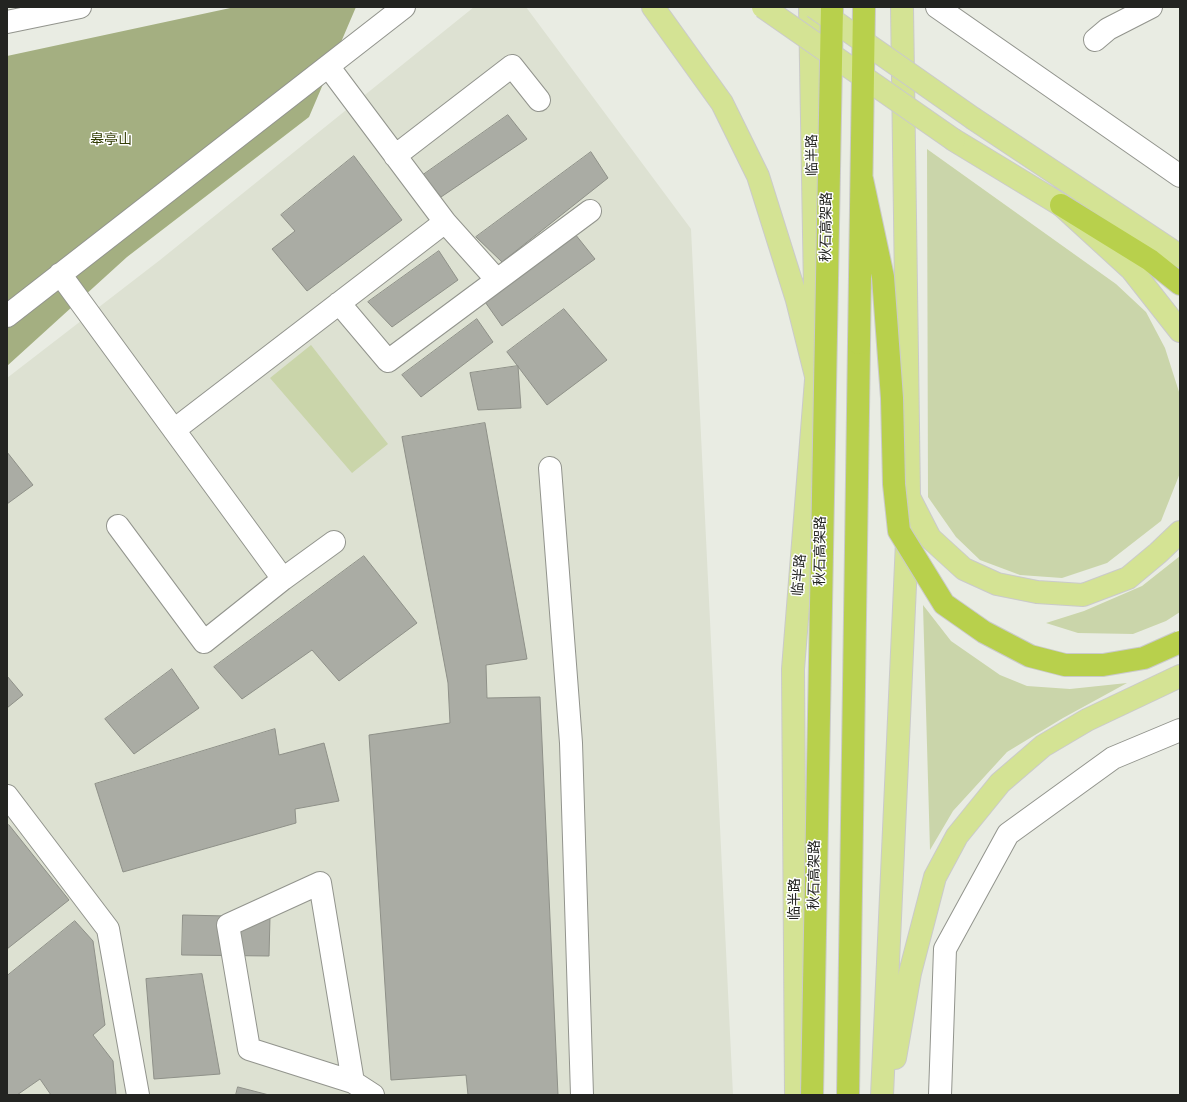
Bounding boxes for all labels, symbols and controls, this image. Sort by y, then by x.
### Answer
park label: 皋亭山 [90,132,132,148]
street label: 临半路 [804,134,822,176]
street label: 秋石高架路 [818,192,836,262]
street label: 秋石高架路 [812,516,830,586]
street label: 临半路 [790,553,810,597]
street label: 秋石高架路 [806,840,824,910]
street label: 临半路 [787,878,803,920]

